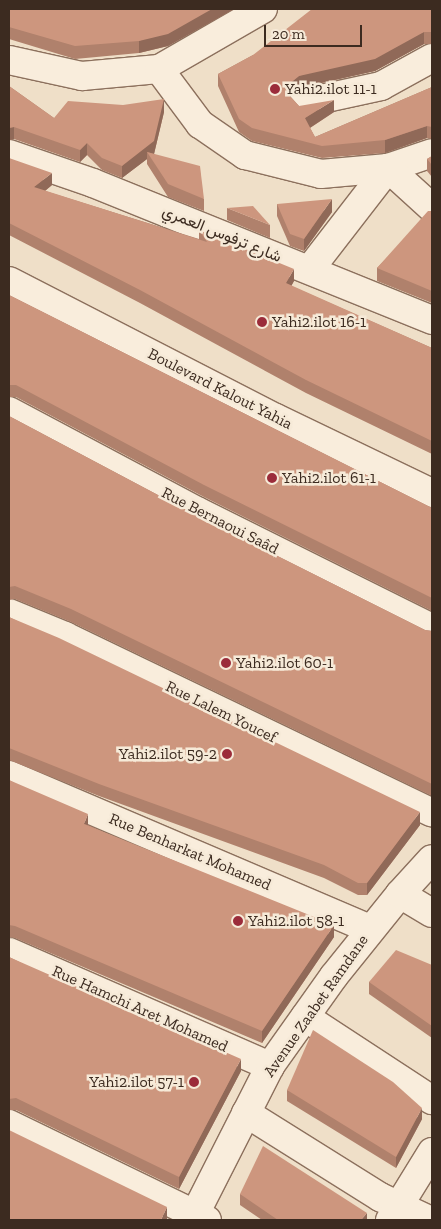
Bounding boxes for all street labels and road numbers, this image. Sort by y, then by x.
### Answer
street label: شارع ترفوس العمري [160,201,284,267]
street label: Boulevard Kalout Yahia [144,344,296,434]
street label: Rue Bernaoui Saâd [158,483,282,559]
street label: Rue Lalem Youcef [162,677,280,747]
street label: Rue Benharkat Mohamed [106,809,274,895]
street label: Avenue Zaabet Ramdane [260,931,372,1081]
street label: Rue Hamchi Aret Mohamed [49,961,231,1057]

